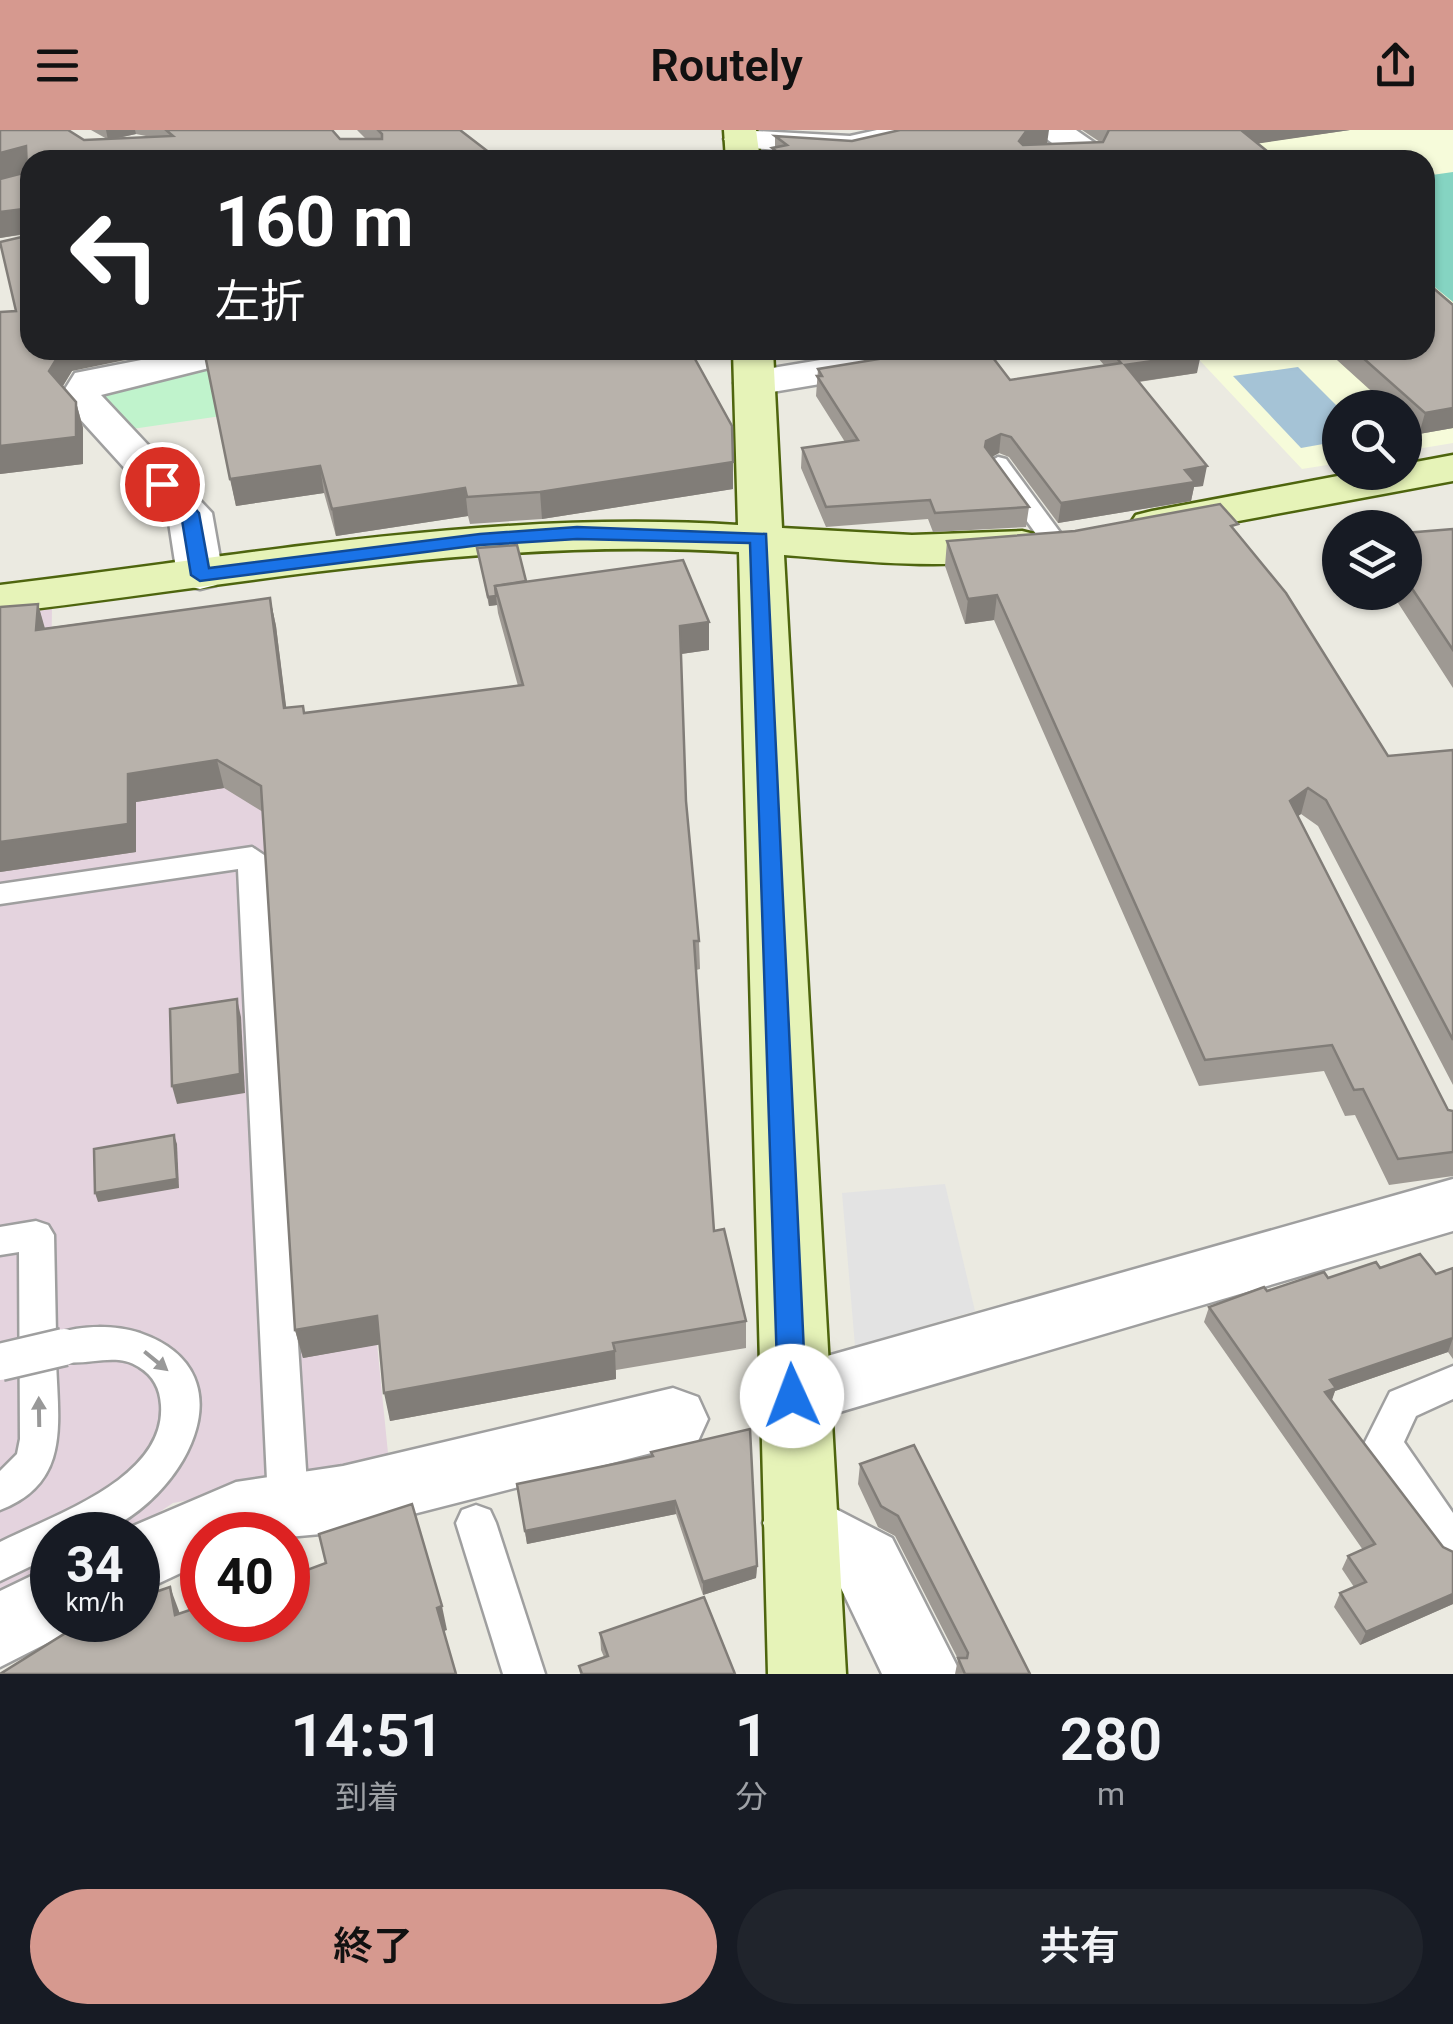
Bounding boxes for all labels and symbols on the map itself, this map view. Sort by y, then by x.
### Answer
pin [120,442,205,527]
position arrow [740,1344,844,1448]
one-way arrow [144,1350,169,1371]
one-way arrow [30,1395,46,1427]
speed limit sign: 40 [180,1512,310,1642]

